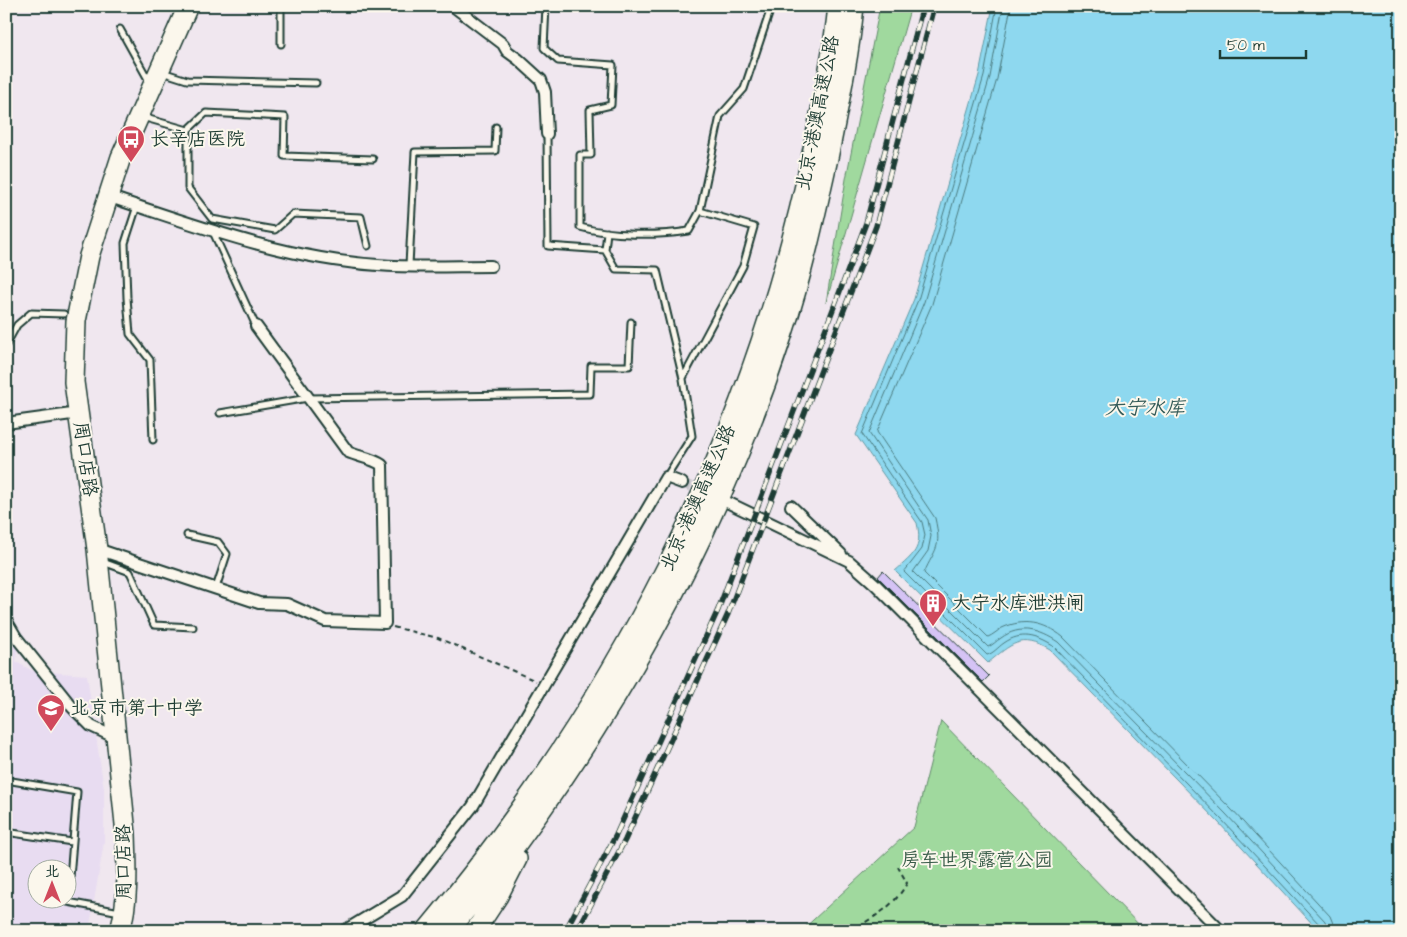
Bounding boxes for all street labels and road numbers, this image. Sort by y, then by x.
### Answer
street label: 北京-港澳高速公路 [790,33,846,193]
street label: 周口店路 [66,419,104,499]
street label: 北京-港澳高速公路 [654,420,742,576]
street label: 周口店路 [110,824,138,900]

